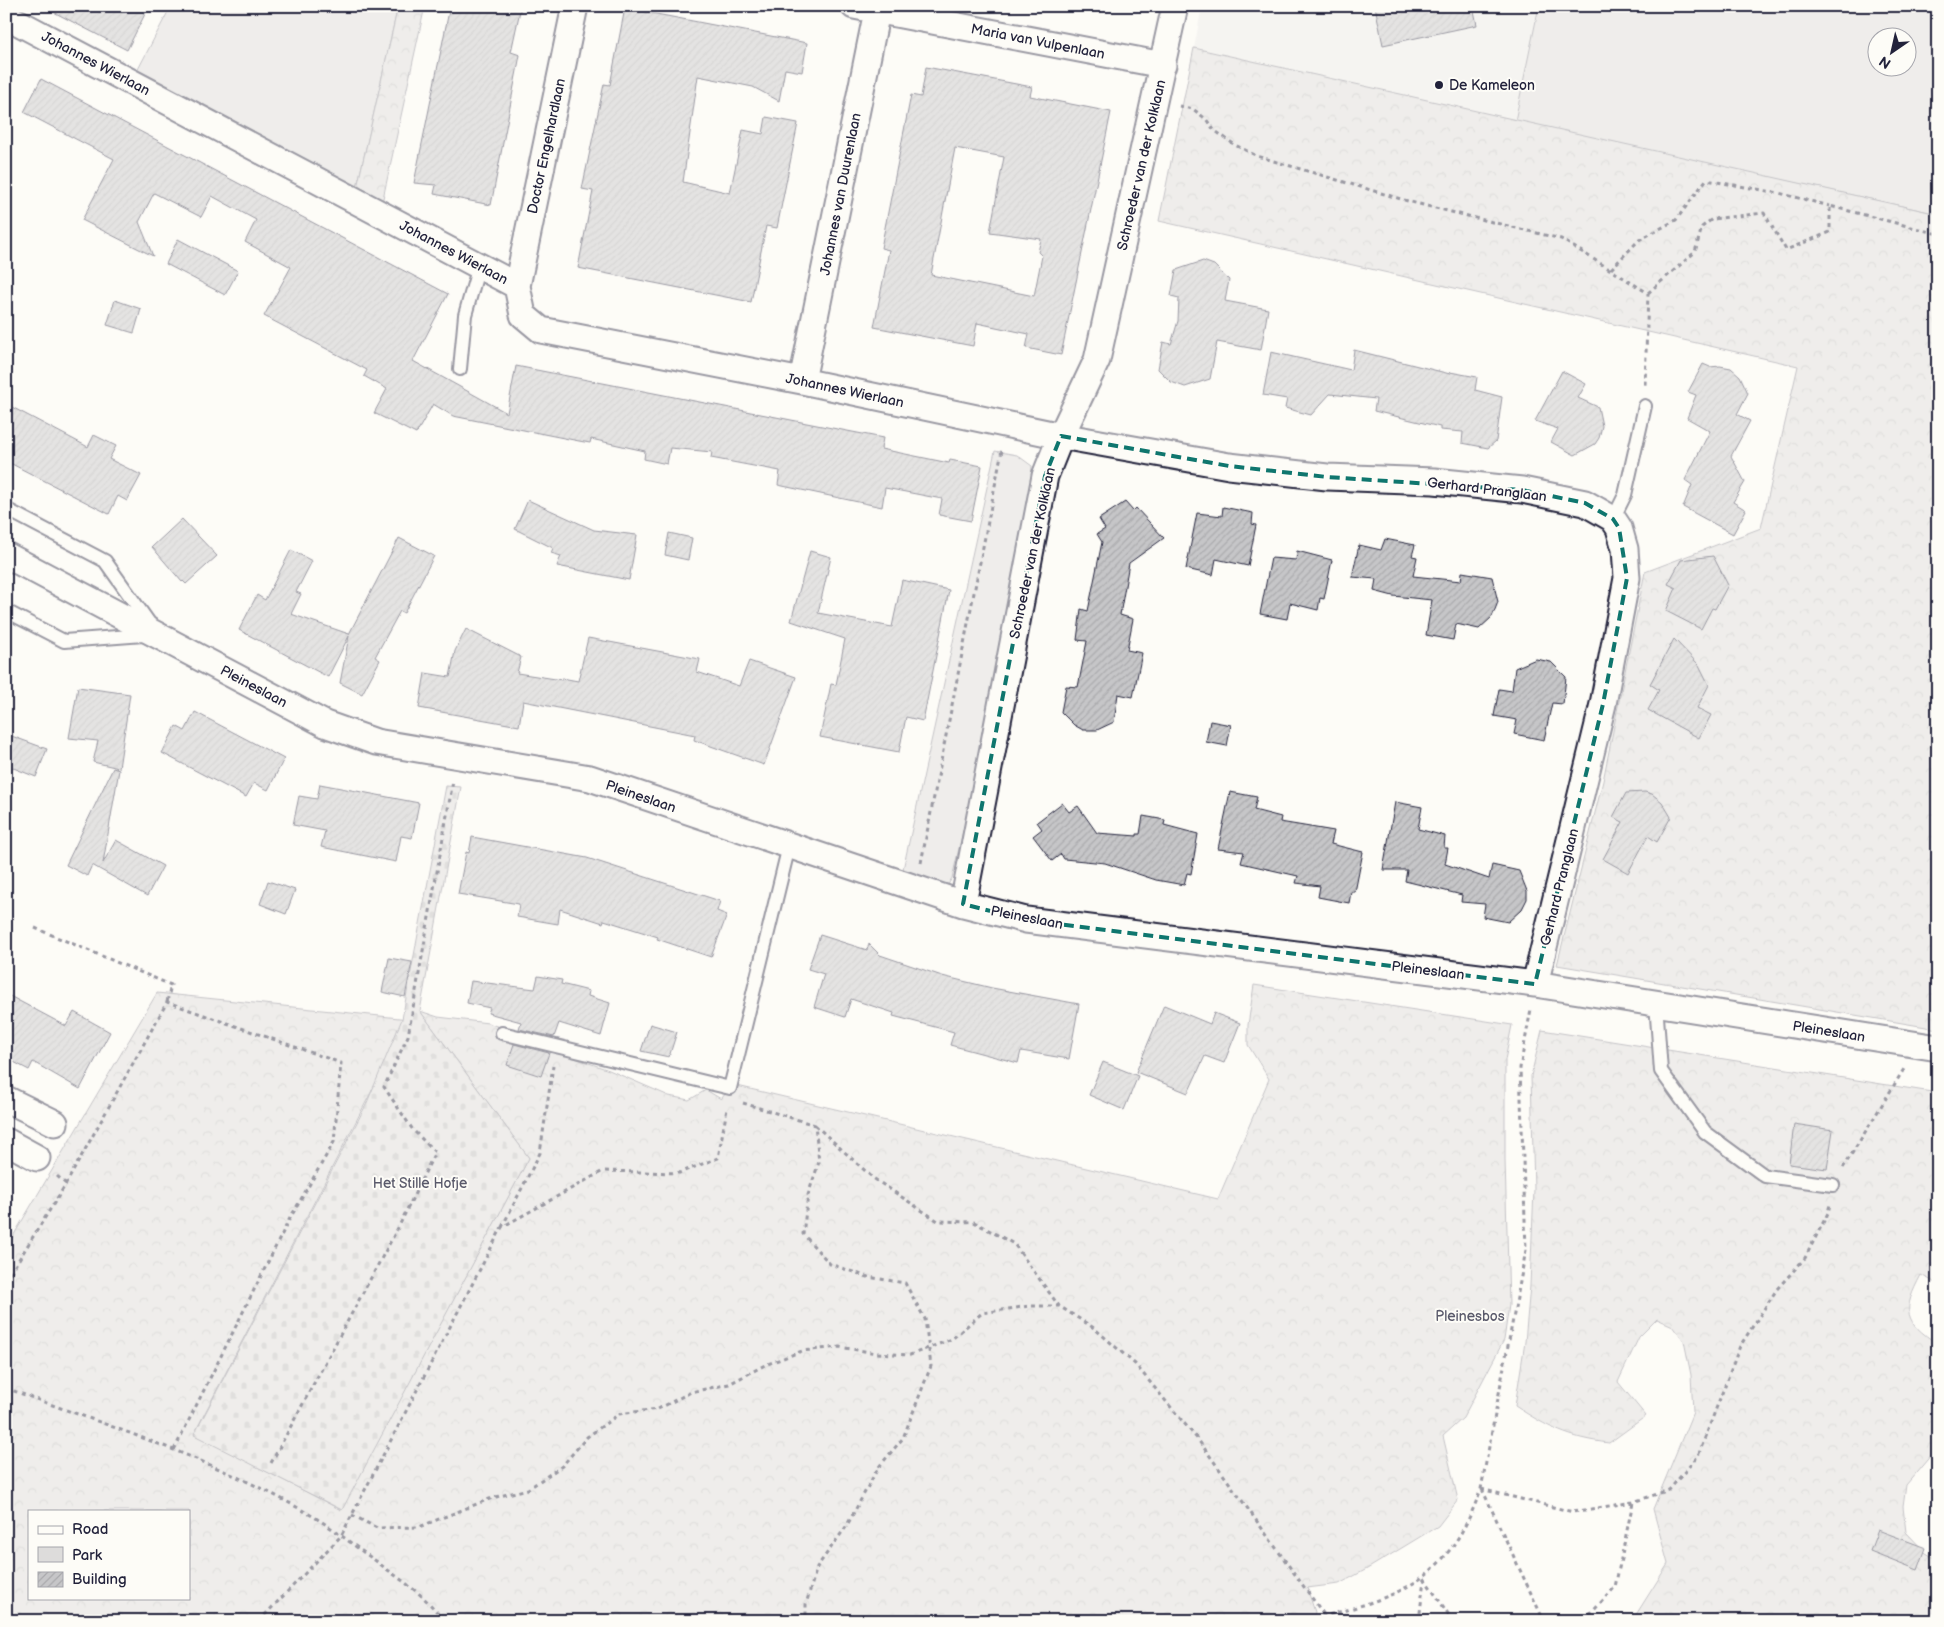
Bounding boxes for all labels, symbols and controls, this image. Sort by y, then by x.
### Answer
street label: Maria van Vulpenlaan [970,20,1106,63]
street label: Johannes Wierlaan [39,28,153,99]
north arrow [1866,28,1916,78]
text: N [1876,52,1894,72]
street label: Doctor Engelhardlaan [524,77,569,215]
place label: De Kameleon [1449,77,1535,94]
street label: Schroeder van der Kolklaan [1114,78,1169,252]
marker: De Kameleon [1433,79,1445,91]
street label: Johannes van Duurenlaan [816,111,865,277]
street label: Johannes Wierlaan [397,217,511,288]
street label: Johannes Wierlaan [784,370,906,411]
street label: Schroeder van der Kolklaan [1006,466,1059,640]
street label: Gerhard Pranglaan [1426,474,1548,505]
street label: Pleineslaan [217,662,290,711]
street label: Pleineslaan [603,777,678,816]
street label: Gerhard Pranglaan [1537,827,1582,948]
street label: Pleineslaan [989,902,1065,933]
street label: Pleineslaan [1391,958,1465,983]
street label: Pleineslaan [1791,1017,1867,1046]
park label: Het Stille Hofje [373,1175,467,1192]
park label: Pleinesbos [1435,1308,1505,1325]
legend [28,1510,190,1600]
text: Road [72,1520,108,1539]
text: Park [72,1546,103,1565]
text: Building [72,1570,127,1589]

